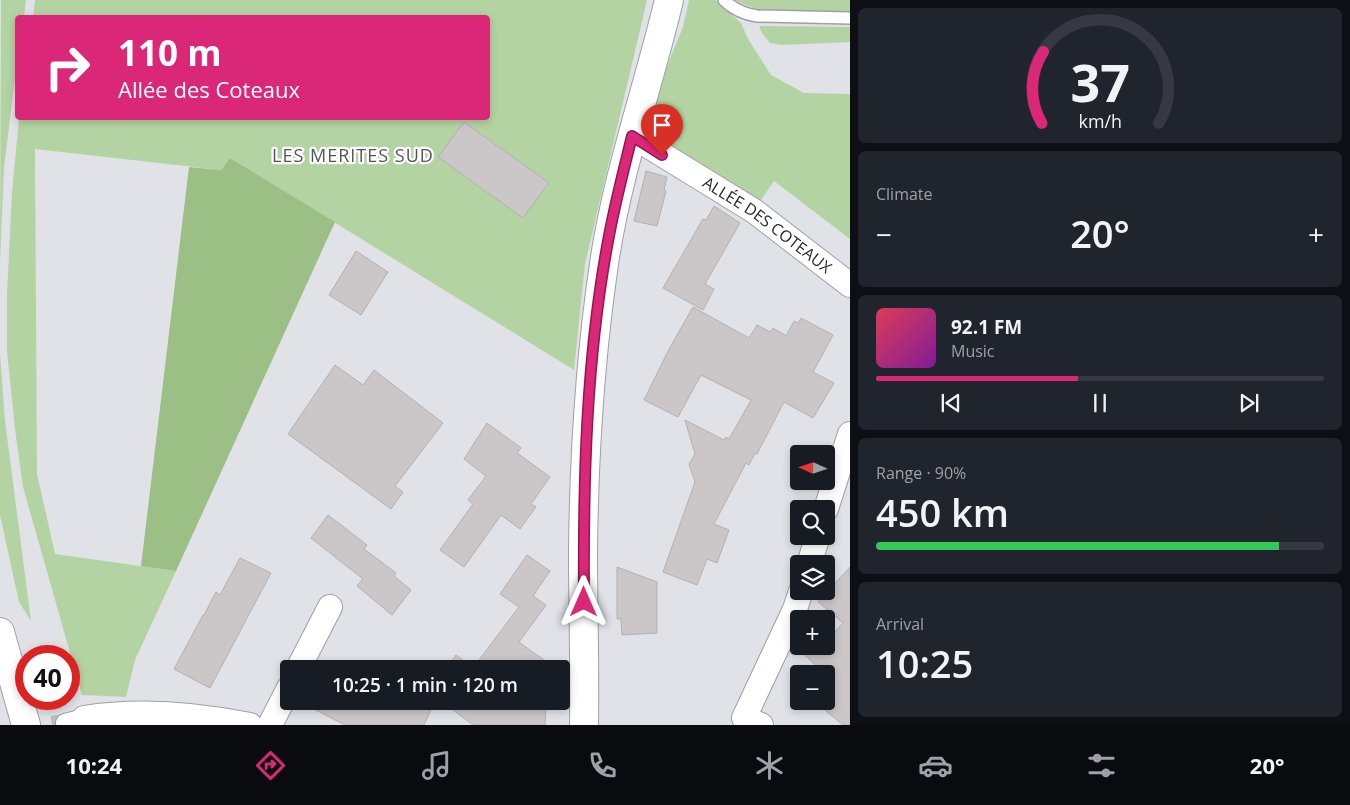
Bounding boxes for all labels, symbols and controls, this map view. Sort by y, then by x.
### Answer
text: 110 m [118,29,222,76]
icon: right [35,35,100,100]
text: 37 [1070,46,1130,117]
text: Allée des Coteaux [118,74,300,104]
pin [641,104,683,155]
text: km/h [1078,109,1122,133]
icon: arrive [648,111,676,139]
district label: LES MERITES SUD [272,143,434,167]
street label: ALLÉE DES COTEAUX [699,171,837,278]
text: Climate [876,183,933,205]
text: 20° [1070,207,1130,259]
text: − [876,215,892,253]
text: + [1308,215,1324,253]
text: 92.1 FM [951,314,1022,340]
text: Music [951,340,995,362]
icon: previous [937,389,965,417]
icon: pause [1086,389,1114,417]
icon: next [1235,389,1263,417]
north arrow [790,445,835,490]
map controls [790,445,835,710]
text: Range · 90% [876,462,966,484]
text: 450 km [876,486,1009,538]
button: search [790,500,835,545]
button: layers [790,555,835,600]
position arrow [557,575,609,627]
button: + [790,610,835,655]
text: Arrival [876,613,924,635]
text: 10:25 [876,637,973,689]
speed limit sign: 40 [15,645,80,710]
button: − [790,665,835,710]
text: 10:25 · 1 min · 120 m [332,672,518,698]
icon: directions [253,748,288,783]
icon: music [419,748,454,783]
icon: phone [585,748,620,783]
icon: climate [752,748,787,783]
icon: car [918,748,953,783]
icon: filters [1084,748,1119,783]
text: 10:24 [66,750,122,780]
text: 20° [1250,750,1284,780]

